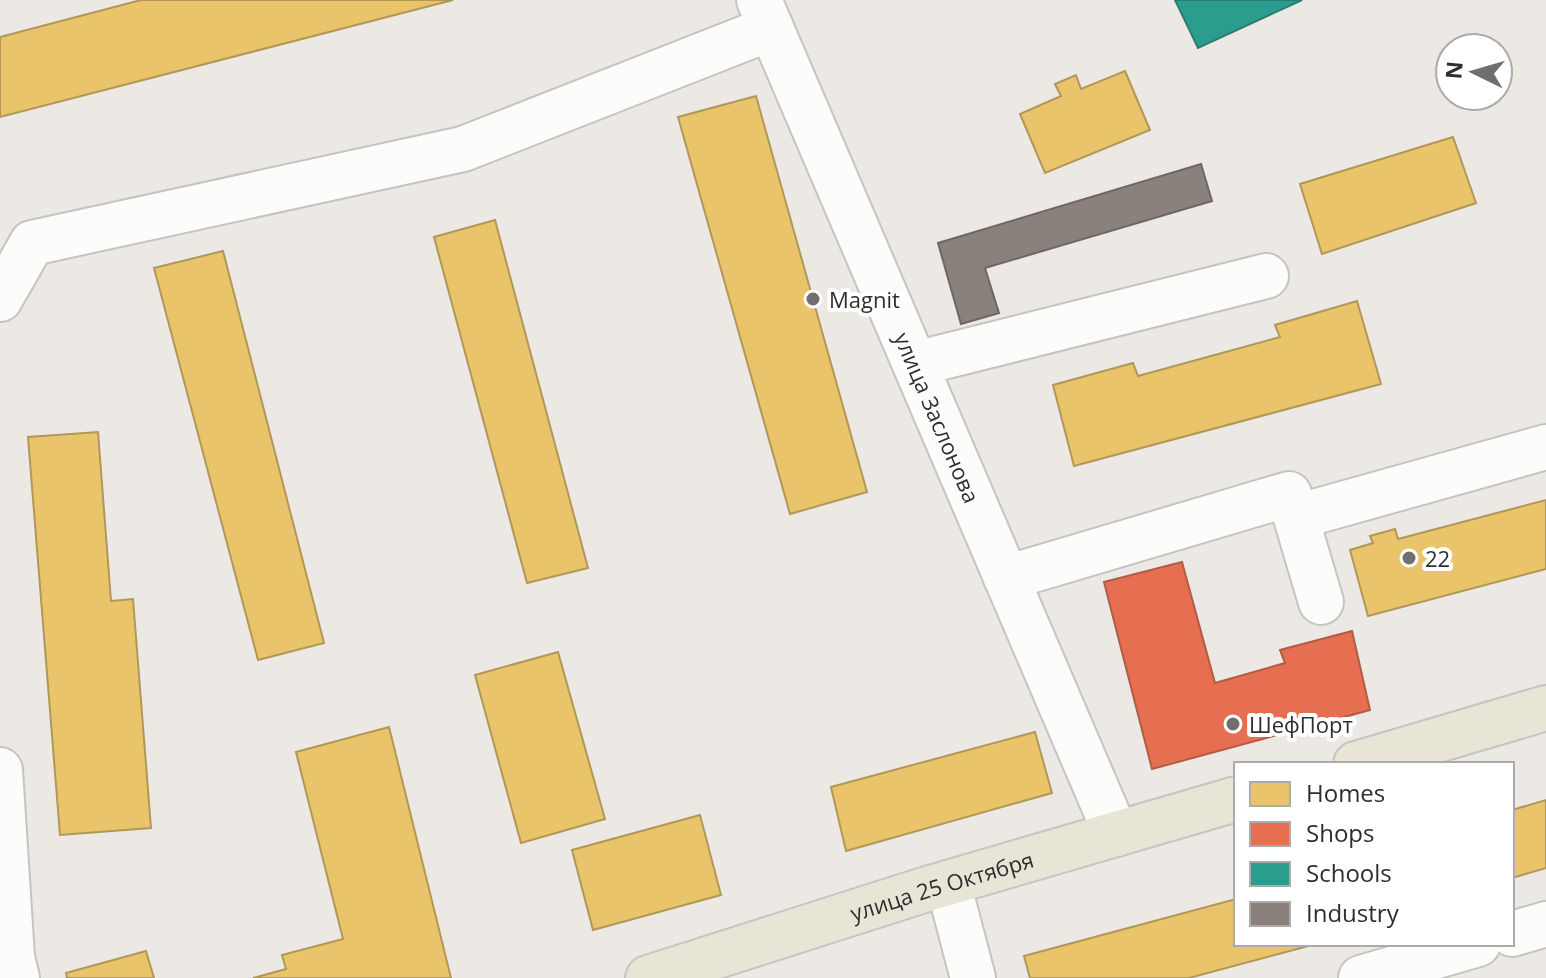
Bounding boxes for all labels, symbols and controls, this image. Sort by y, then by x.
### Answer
north arrow [1434,32,1514,112]
text: N [1437,60,1469,80]
place label: Magnit [829,284,900,314]
marker: Magnit [804,290,822,308]
street label: улица Заслонова [888,327,987,507]
place label: 22 [1425,543,1450,573]
marker: 22 [1400,549,1418,567]
place label: ШефПорт [1249,709,1353,739]
marker: ШефПорт [1224,715,1242,733]
legend [1234,762,1514,946]
text: Homes [1306,776,1385,809]
text: Shops [1306,816,1374,849]
street label: улица 25 Октября [846,844,1037,928]
text: Schools [1306,856,1392,889]
text: Industry [1306,896,1400,929]

